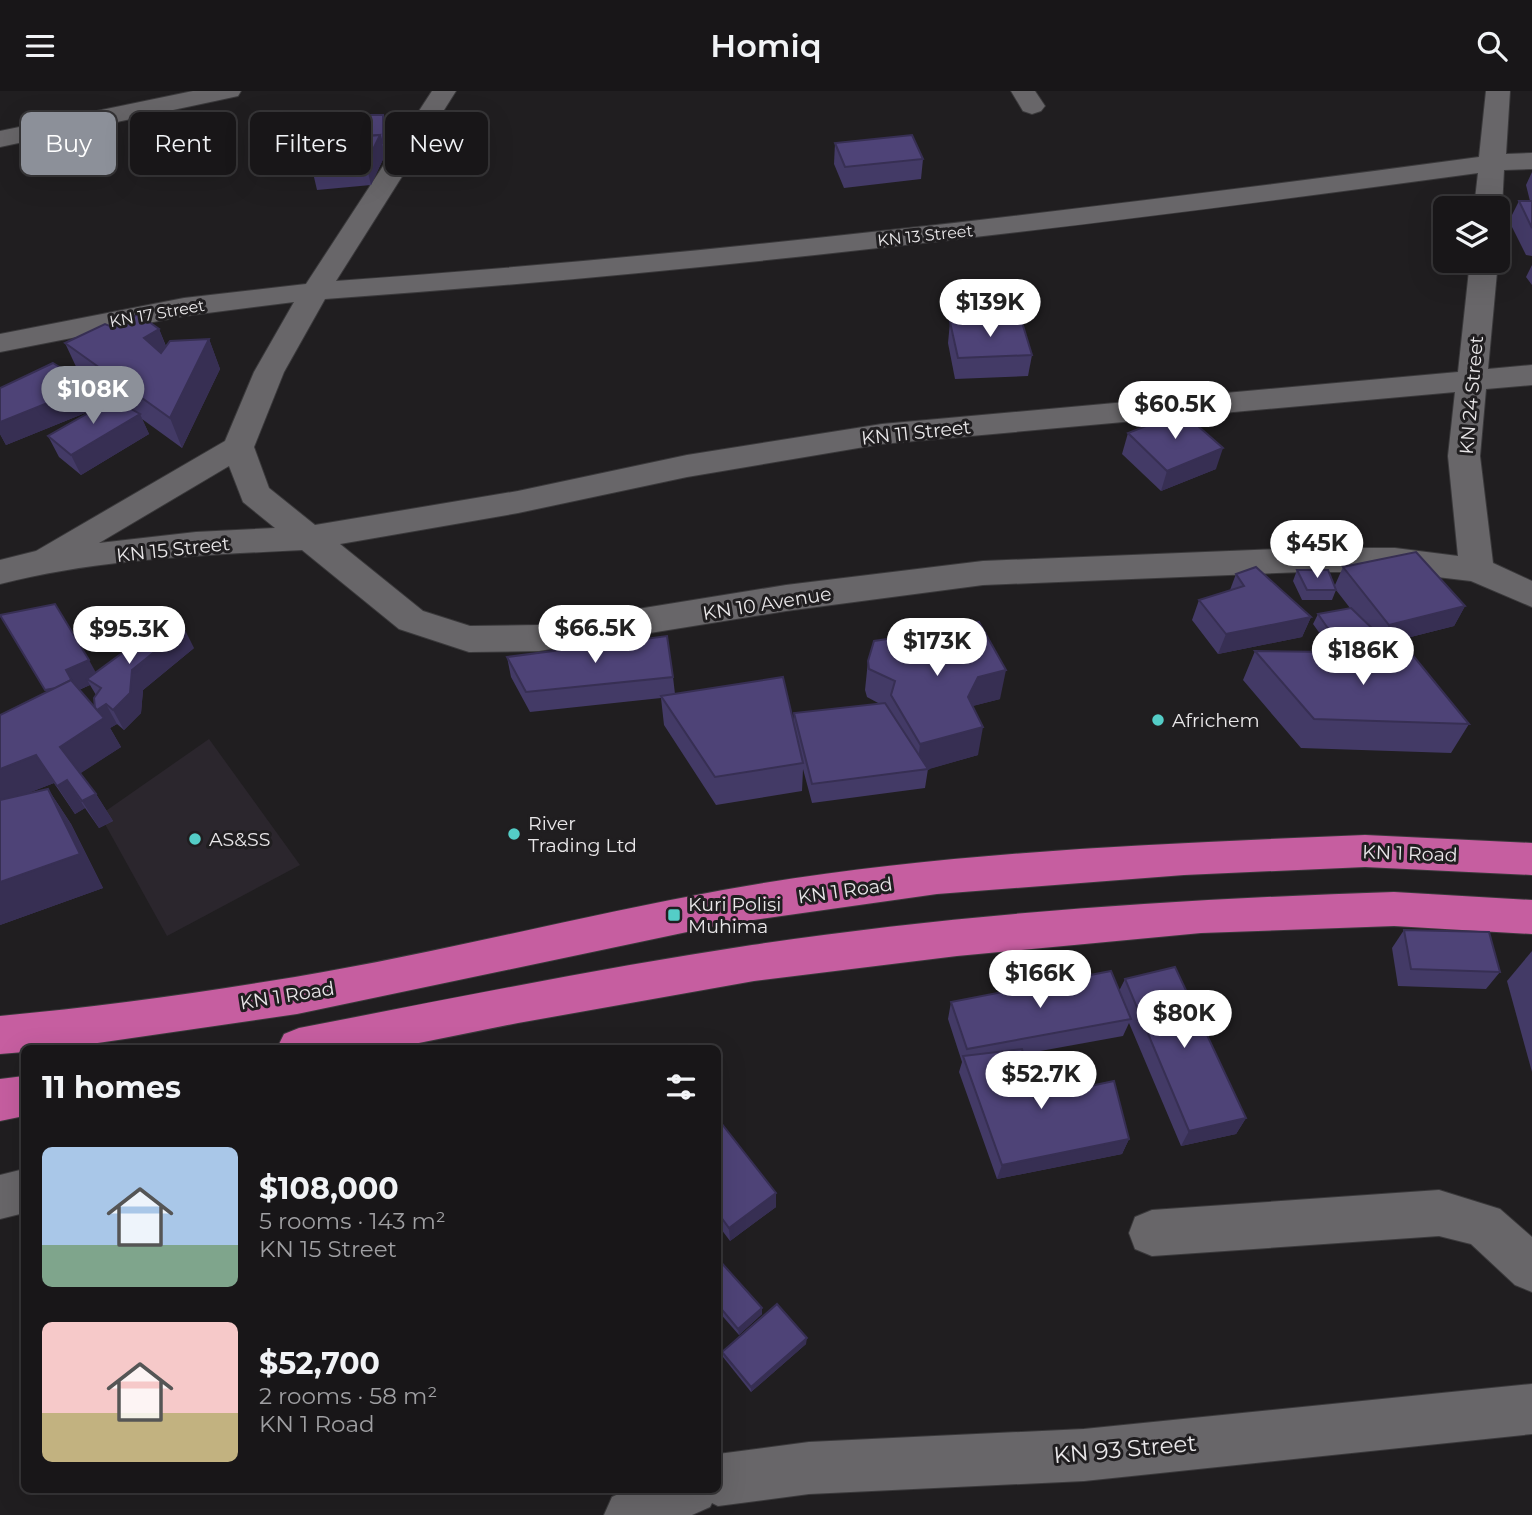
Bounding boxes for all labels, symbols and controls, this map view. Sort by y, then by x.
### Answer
text: Homiq [710,26,822,65]
icon: menu [21,27,59,65]
icon: search [1473,27,1511,65]
chip: Buy [21,112,116,175]
chip: Rent [130,112,236,175]
chip: Filters [250,112,371,175]
chip: New [385,112,488,175]
map controls [1433,196,1510,273]
button: layers [1433,196,1510,273]
street label: KN 13 Street [876,221,974,250]
pin: $139K [941,279,1039,339]
text: $139K [956,288,1024,316]
street label: KN 17 Street [108,296,207,331]
street label: KN 24 Street [1455,334,1488,455]
pin: $108K [44,367,142,426]
text: $108K [57,375,129,403]
pin: $60.5K [1118,381,1232,441]
text: $60.5K [1134,390,1216,418]
street label: KN 11 Street [860,415,972,450]
pin: $45K [1276,521,1358,580]
text: $45K [1286,529,1348,557]
street label: KN 15 Street [115,532,231,567]
street label: KN 10 Avenue [701,582,833,625]
pin: $66.5K [538,605,652,665]
pin: $95.3K [72,607,186,666]
text: $66.5K [555,614,635,642]
text: $95.3K [89,615,169,643]
pin: $173K [888,619,986,678]
text: $173K [903,627,971,655]
pin: $186K [1314,627,1412,687]
text: $186K [1328,636,1398,664]
place label: Africhem [1172,709,1260,732]
marker: Africhem [1150,712,1166,728]
place label: River Trading Ltd [528,812,637,857]
marker: River Trading Ltd [506,826,522,842]
place label: AS&SS [209,828,270,851]
marker: AS&SS [187,831,203,847]
street label: KN 1 Road [1362,840,1458,867]
street label: KN 1 Road [796,872,894,909]
place label: Kuri Polisi Muhima [688,893,781,938]
marker: Kuri Polisi Muhima [666,907,682,923]
pin: $166K [991,951,1089,1010]
text: $166K [1005,959,1075,987]
street label: KN 1 Road [238,977,336,1014]
pin: $80K [1143,991,1225,1050]
text: $80K [1153,999,1215,1027]
pin: $52.7K [984,1051,1098,1111]
text: $52.7K [1002,1060,1080,1088]
icon: filters [662,1068,700,1106]
text: 11 homes [42,1069,181,1106]
text: $108,000 [259,1170,399,1207]
icon: home [98,1175,182,1259]
text: 5 rooms · 143 m² [259,1207,446,1235]
text: KN 15 Street [259,1235,397,1263]
text: $52,700 [259,1345,380,1382]
icon: home [98,1350,182,1434]
text: 2 rooms · 58 m² [259,1382,437,1410]
text: KN 1 Road [259,1410,375,1438]
street label: KN 93 Street [1052,1429,1198,1469]

